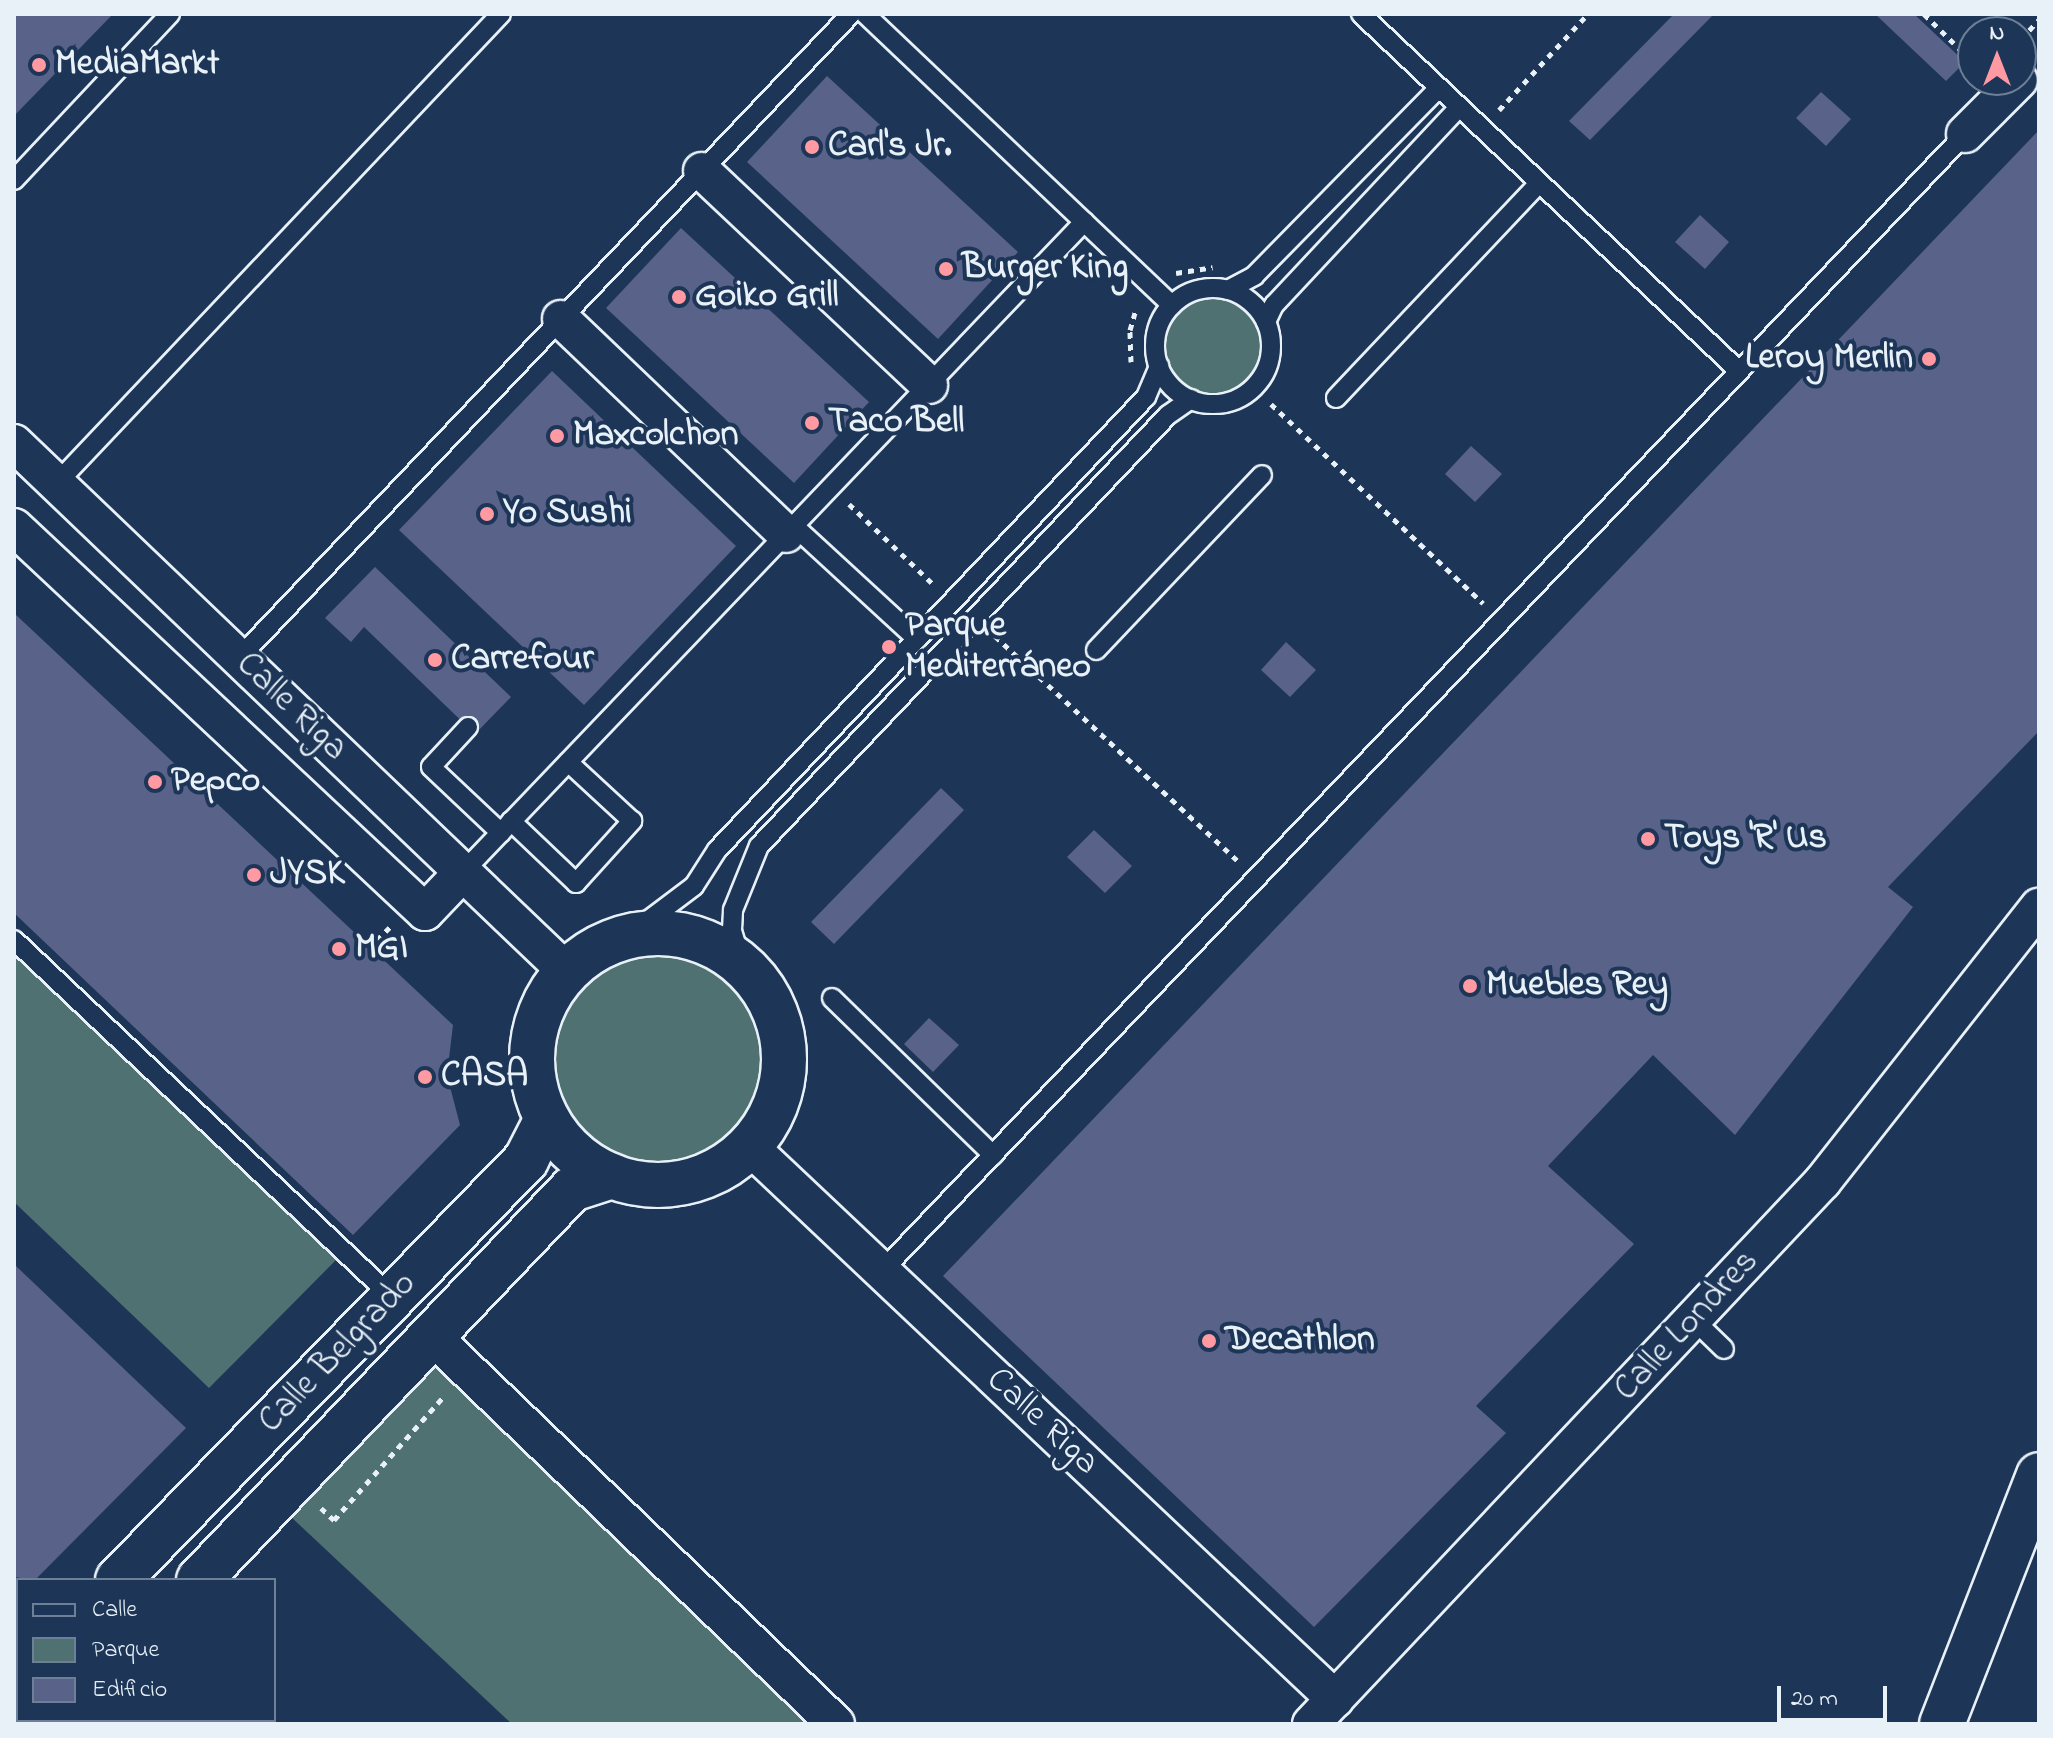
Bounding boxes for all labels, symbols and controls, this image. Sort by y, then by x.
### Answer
north arrow [1957,16,2037,96]
text: N [1990,18,2004,50]
place label: MediaMarkt [55,43,219,87]
marker: MediaMarkt [30,56,48,74]
place label: Carl's Jr. [828,125,952,169]
marker: Carl's Jr. [803,138,821,156]
place label: Burger King [962,247,1128,291]
marker: Burger King [937,260,955,278]
place label: Goiko Grill [695,275,839,319]
marker: Goiko Grill [670,288,688,306]
place label: Leroy Merlin [1745,337,1913,381]
marker: Leroy Merlin [1920,350,1938,368]
place label: Taco Bell [828,401,964,445]
place label: Maxcolchon [573,414,739,458]
marker: Taco Bell [803,414,821,432]
marker: Maxcolchon [548,427,566,445]
place label: Yo Sushi [503,492,632,536]
marker: Yo Sushi [478,505,496,523]
place label: Parque Mediterráneo [905,604,1091,689]
place label: Carrefour [451,638,594,682]
marker: Parque Mediterráneo [880,638,898,656]
street label: Calle Riga [226,643,356,771]
marker: Carrefour [426,651,444,669]
place label: Pepco [171,760,260,804]
marker: Pepco [146,773,164,791]
place label: Toys 'R' Us [1664,817,1827,861]
marker: Toys 'R' Us [1639,830,1657,848]
place label: JYSK [270,853,345,897]
marker: JYSK [245,866,263,884]
place label: MGI [355,927,408,971]
marker: MGI [330,940,348,958]
place label: Muebles Rey [1486,964,1668,1008]
marker: Muebles Rey [1461,977,1479,995]
place label: CASA [441,1055,528,1099]
marker: CASA [416,1068,434,1086]
street label: Calle Londres [1606,1241,1768,1411]
street label: Calle Belgrado [250,1263,426,1443]
place label: Decathlon [1225,1319,1375,1363]
marker: Decathlon [1200,1332,1218,1350]
street label: Calle Riga [977,1359,1107,1485]
legend [16,1578,276,1722]
text: Calle [92,1593,137,1628]
text: Parque [92,1633,159,1668]
scale bar [1781,1670,1891,1720]
text: Edificio [92,1673,167,1708]
text: 20 m [1791,1682,1838,1717]

